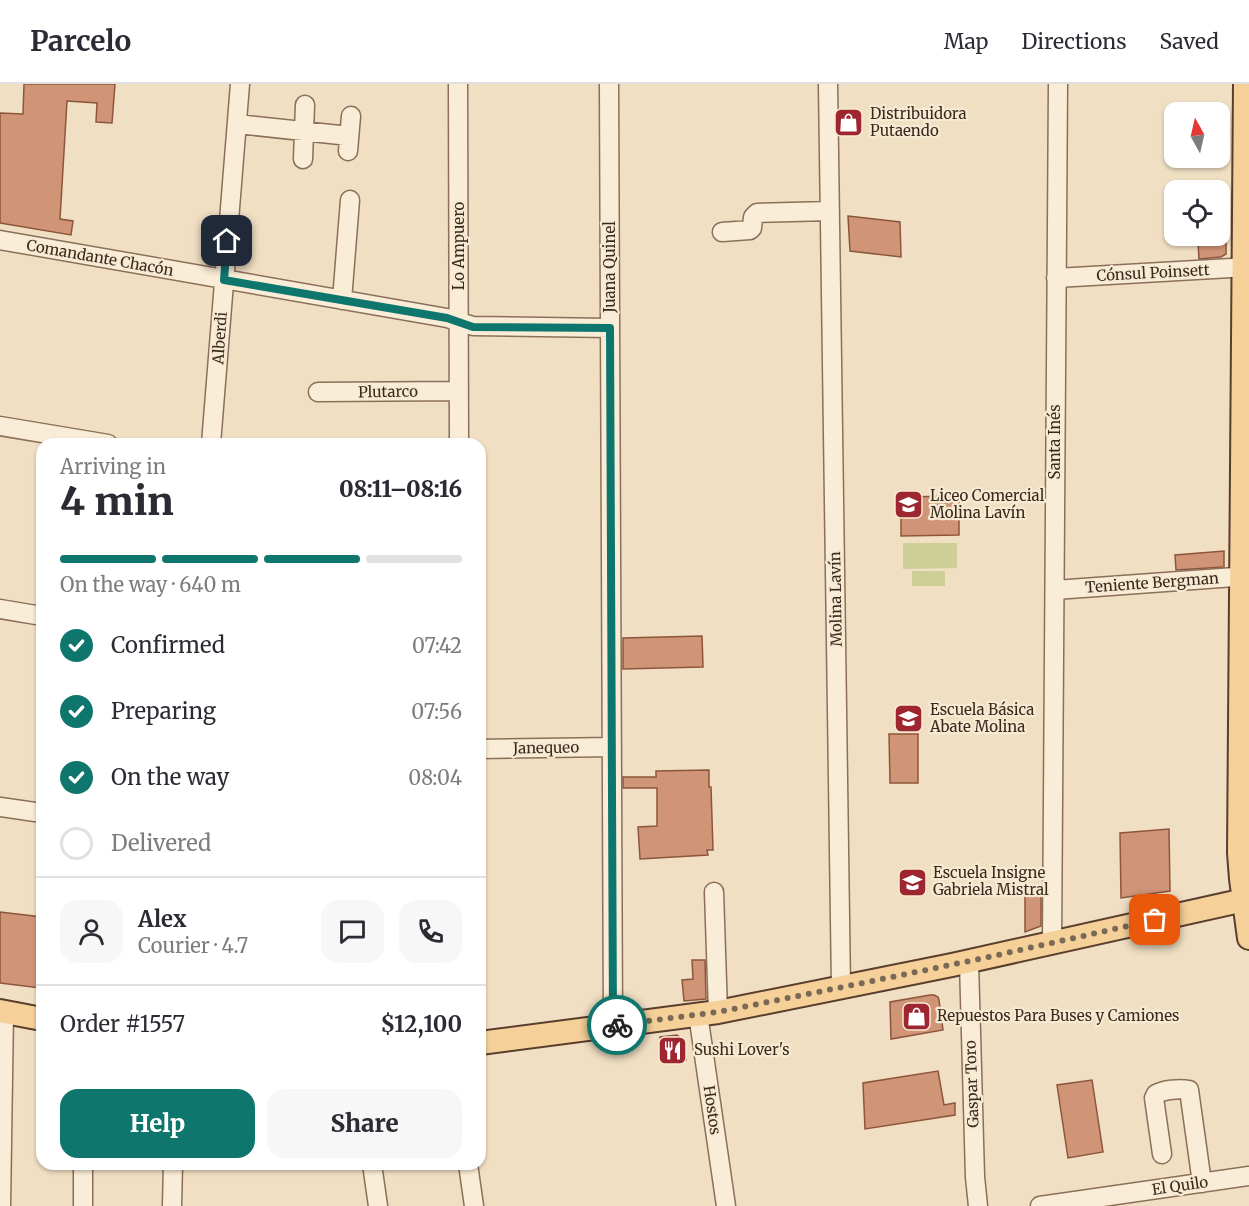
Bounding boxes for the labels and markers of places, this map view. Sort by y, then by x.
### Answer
place label: Distribuidora Putaendo [870,104,966,140]
shop icon: Distribuidora Putaendo [833,107,865,139]
pin [201,215,252,266]
place label: Liceo Comercial Molina Lavín [930,486,1045,522]
school or university icon: Liceo Comercial Molina Lavín [893,489,925,521]
place label: Escuela Básica Abate Molina [929,700,1034,736]
school or university icon: Escuela Básica Abate Molina [893,703,925,735]
place label: Escuela Insigne Gabriela Mistral [933,863,1049,899]
school or university icon: Escuela Insigne Gabriela Mistral [896,866,928,898]
pin [1129,894,1180,945]
shop icon: Repuestos Para Buses y Camiones [900,1000,932,1032]
place label: Repuestos Para Buses y Camiones [937,1006,1179,1025]
restaurant icon: Sushi Lover's [657,1034,689,1066]
place label: Sushi Lover's [694,1040,790,1059]

